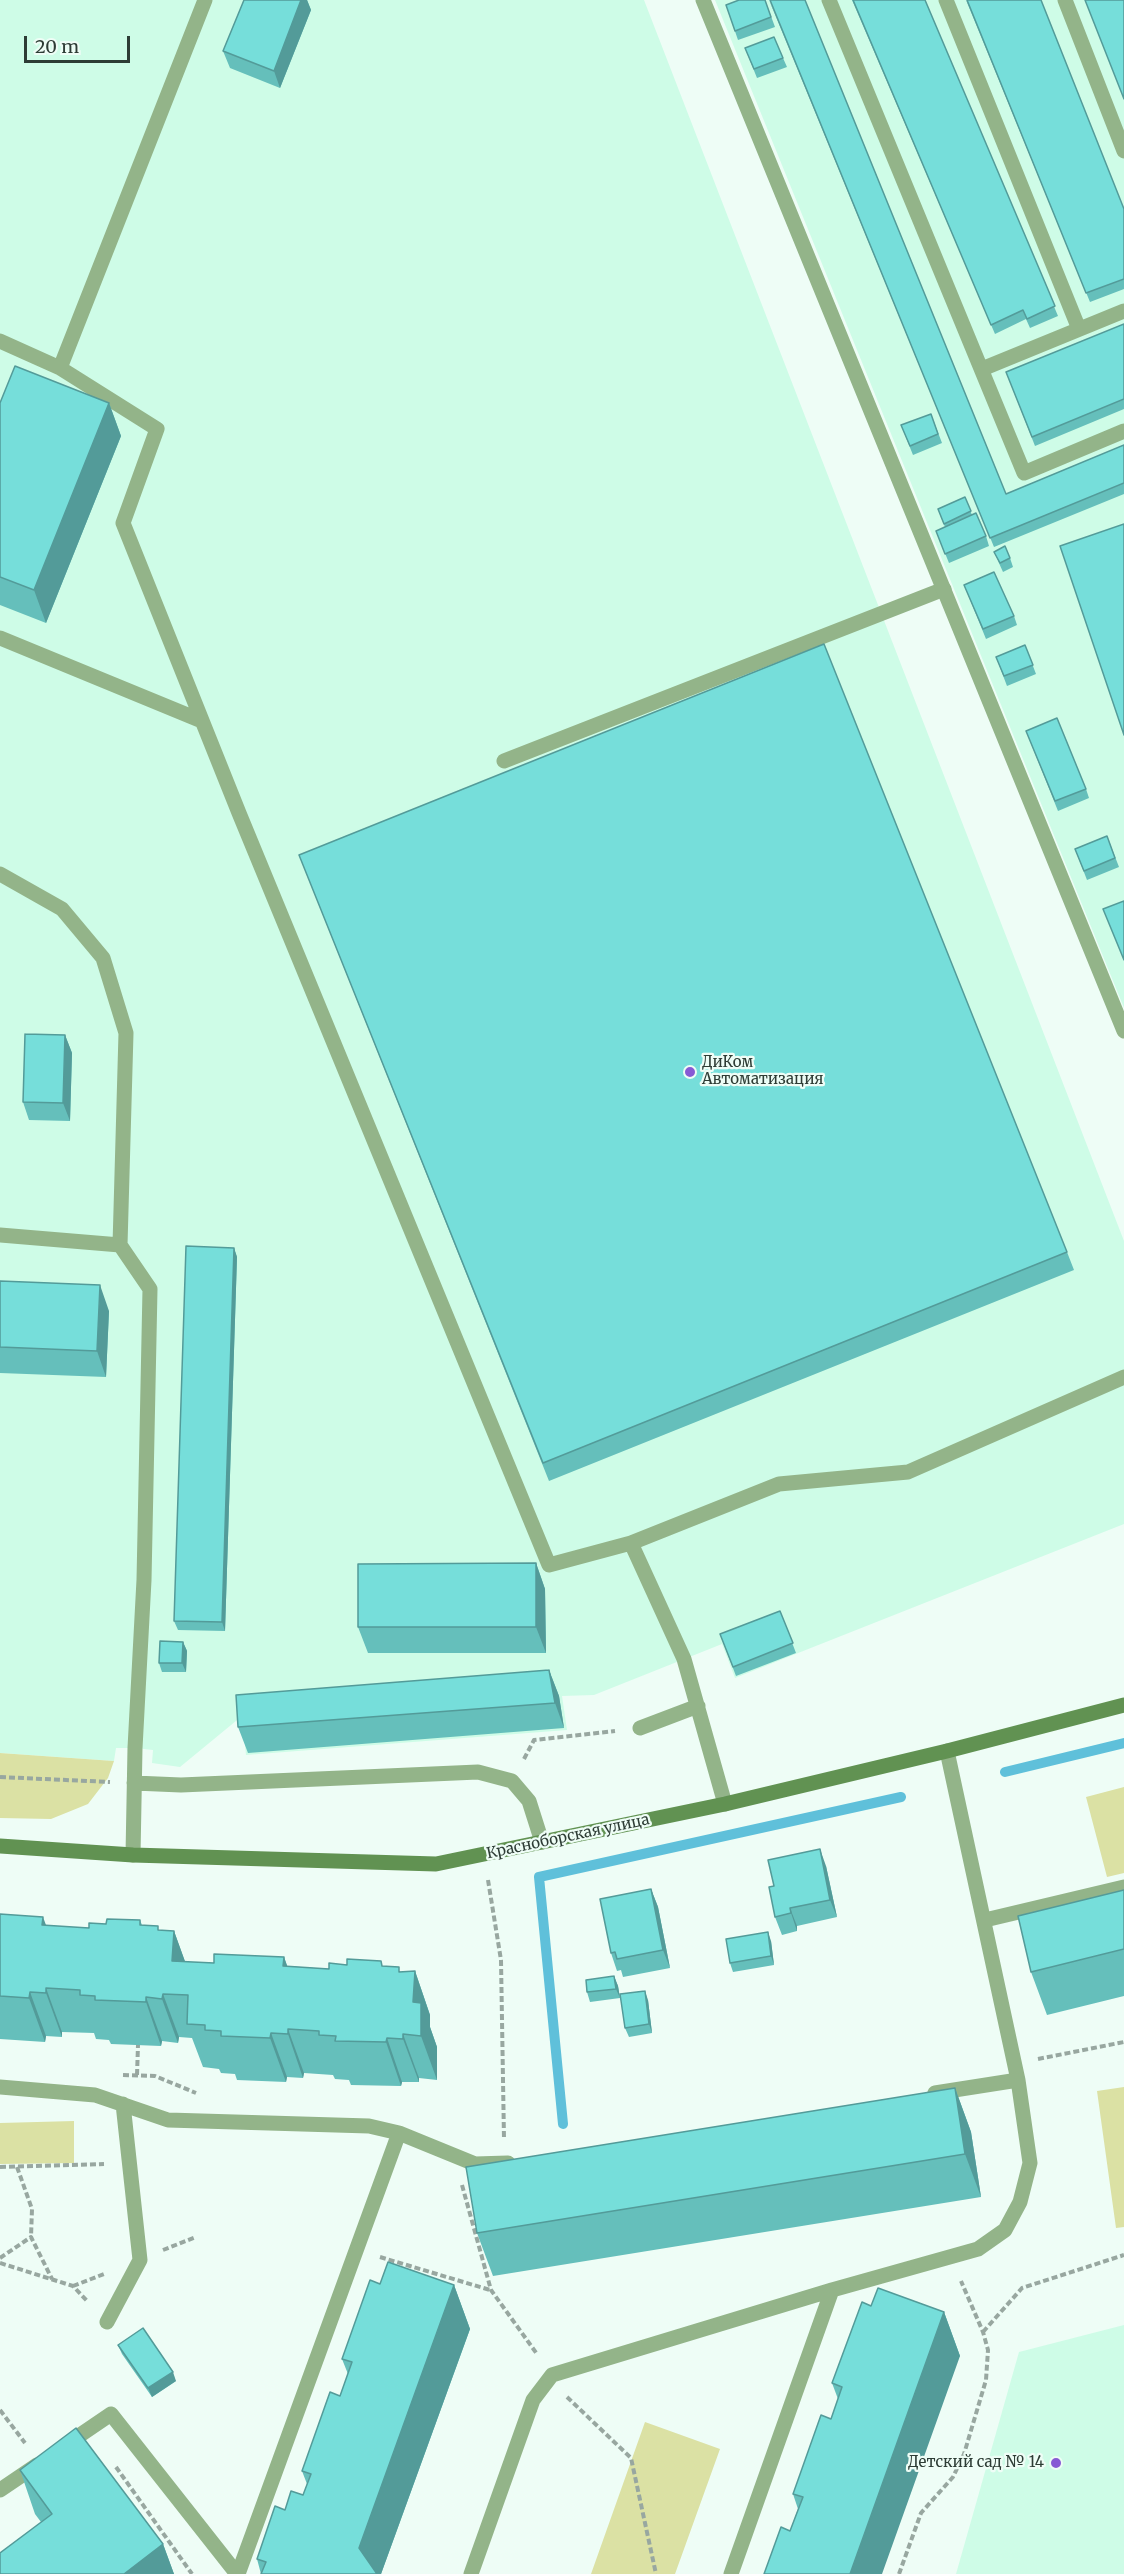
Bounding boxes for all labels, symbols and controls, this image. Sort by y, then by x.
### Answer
scale bar [27,24,134,62]
text: 20 m [35,35,79,58]
place label: ДиКом Автоматизация [702,1054,823,1089]
marker: ДиКом Автоматизация [683,1065,697,1079]
street label: Красноборская улица [485,1811,651,1863]
place label: Детский сад № 14 [908,2454,1044,2472]
marker: Детский сад № 14 [1049,2456,1063,2470]

